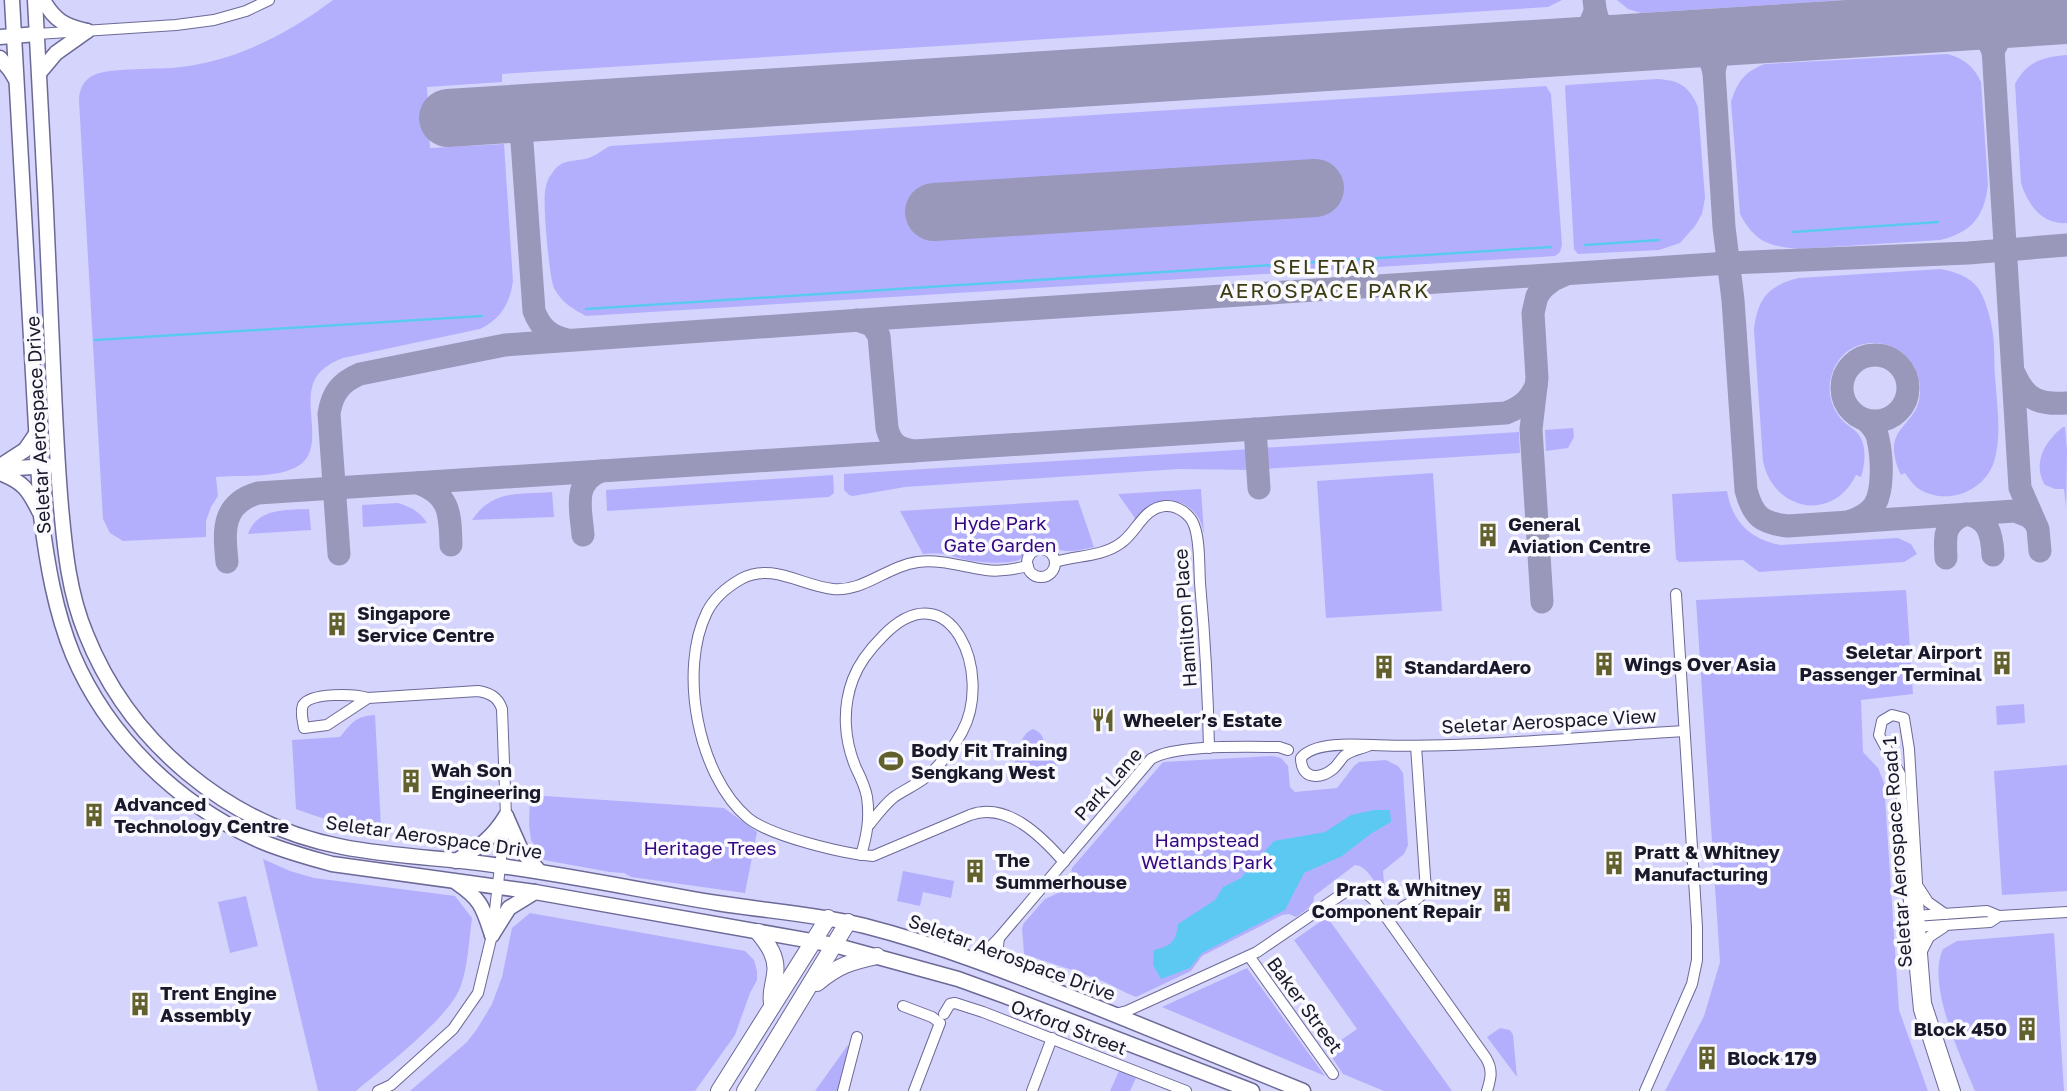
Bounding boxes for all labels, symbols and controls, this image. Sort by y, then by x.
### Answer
district label: SELETAR AEROSPACE PARK [1219,253,1431,303]
street label: Seletar Aerospace Drive [20,315,55,535]
park label: Hyde Park Gate Garden [943,511,1057,556]
place label: General Aviation Centre [1508,512,1651,557]
building icon: General Aviation Centre [1474,521,1502,549]
street label: Hamilton Place [1168,548,1201,688]
place label: Singapore Service Centre [357,601,494,646]
building icon: Singapore Service Centre [323,610,351,638]
place label: Seletar Airport Passenger Terminal [1799,640,1982,685]
building icon: Seletar Airport Passenger Terminal [1988,649,2016,677]
building icon: Wings Over Asia [1590,650,1618,678]
place label: Wings Over Asia [1624,652,1776,675]
building icon: StandardAero [1370,653,1398,681]
place label: StandardAero [1404,655,1531,678]
street label: Seletar Aerospace View [1441,703,1657,738]
restaurant icon: Wheeler’s Estate [1089,706,1117,734]
place label: Wheeler’s Estate [1123,708,1282,731]
street label: Seletar Aerospace Road 1 [1877,736,1916,969]
place label: Body Fit Training Sengkang West [911,738,1067,783]
street label: Park Lane [1069,742,1146,825]
sports icon: Body Fit Training Sengkang West [877,747,905,775]
place label: Wah Son Engineering [431,758,541,803]
building icon: Wah Son Engineering [397,767,425,795]
place label: Advanced Technology Centre [114,792,289,837]
building icon: Advanced Technology Centre [80,801,108,829]
street label: Seletar Aerospace Drive [324,810,544,863]
park label: Hampstead Wetlands Park [1141,828,1273,873]
park label: Heritage Trees [643,836,777,859]
place label: Pratt & Whitney Manufacturing [1634,840,1781,885]
place label: The Summerhouse [995,848,1127,893]
building icon: Pratt & Whitney Manufacturing [1600,849,1628,877]
building icon: The Summerhouse [961,857,989,885]
place label: Pratt & Whitney Component Repair [1311,877,1483,922]
building icon: Pratt & Whitney Component Repair [1488,886,1516,914]
street label: Seletar Aerospace Drive [906,908,1119,1005]
street label: Baker Street [1263,952,1348,1057]
place label: Trent Engine Assembly [160,981,277,1026]
building icon: Trent Engine Assembly [126,990,154,1018]
street label: Oxford Street [1008,994,1130,1059]
building icon: Block 450 [2013,1015,2041,1043]
place label: Block 450 [1913,1017,2007,1040]
building icon: Block 179 [1693,1044,1721,1072]
place label: Block 179 [1727,1046,1817,1069]

